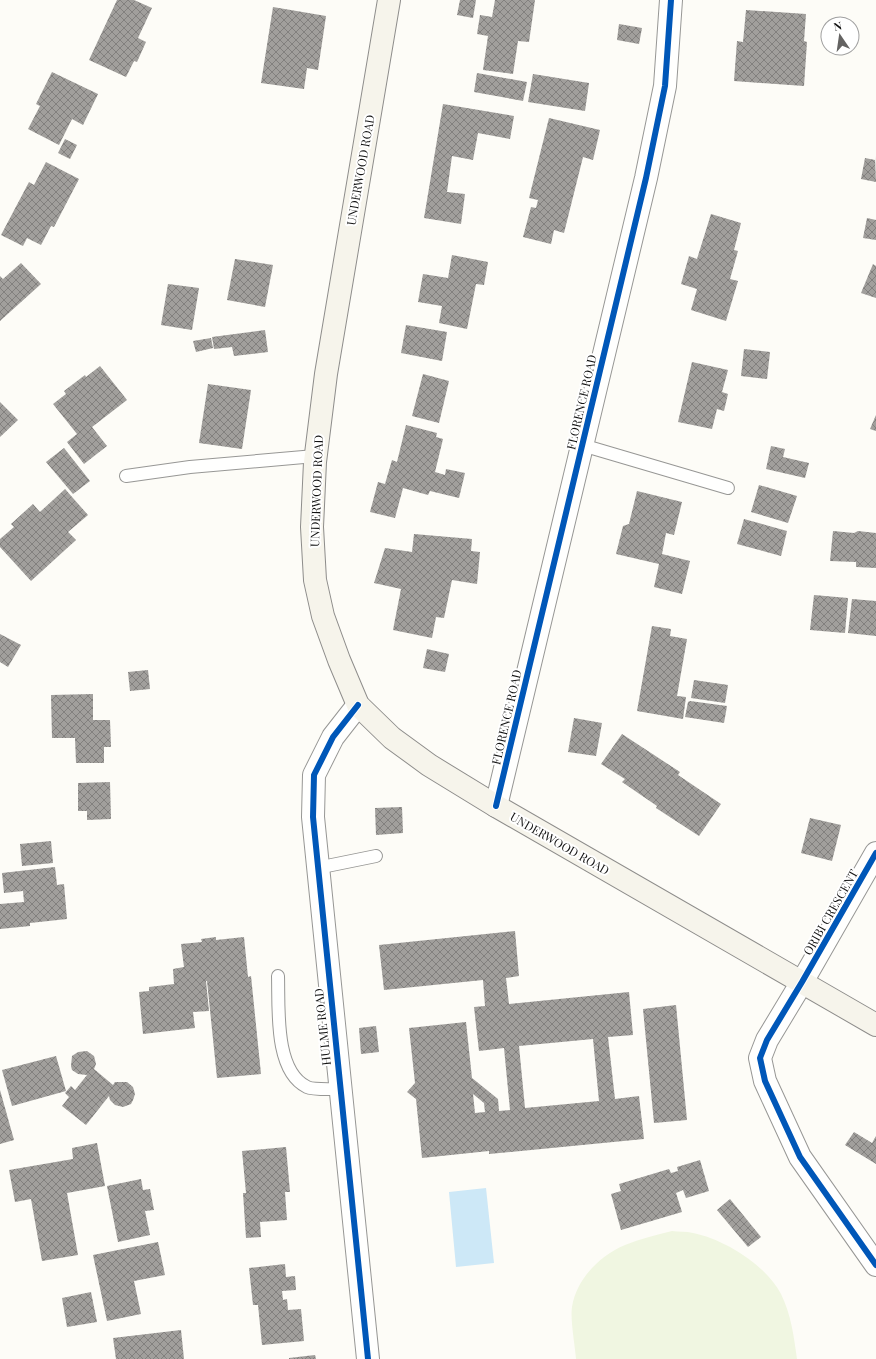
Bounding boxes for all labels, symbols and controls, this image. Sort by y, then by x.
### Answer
north arrow [820,16,860,56]
text: N [832,18,843,34]
street label: UNDERWOOD ROAD [342,113,378,227]
street label: FLORENCE ROAD [562,353,600,451]
street label: UNDERWOOD ROAD [306,434,326,547]
street label: FLORENCE ROAD [487,668,525,766]
street label: UNDERWOOD ROAD [507,808,613,878]
street label: ORIBI CRESCENT [799,866,861,958]
street label: HULME ROAD [310,987,334,1066]

